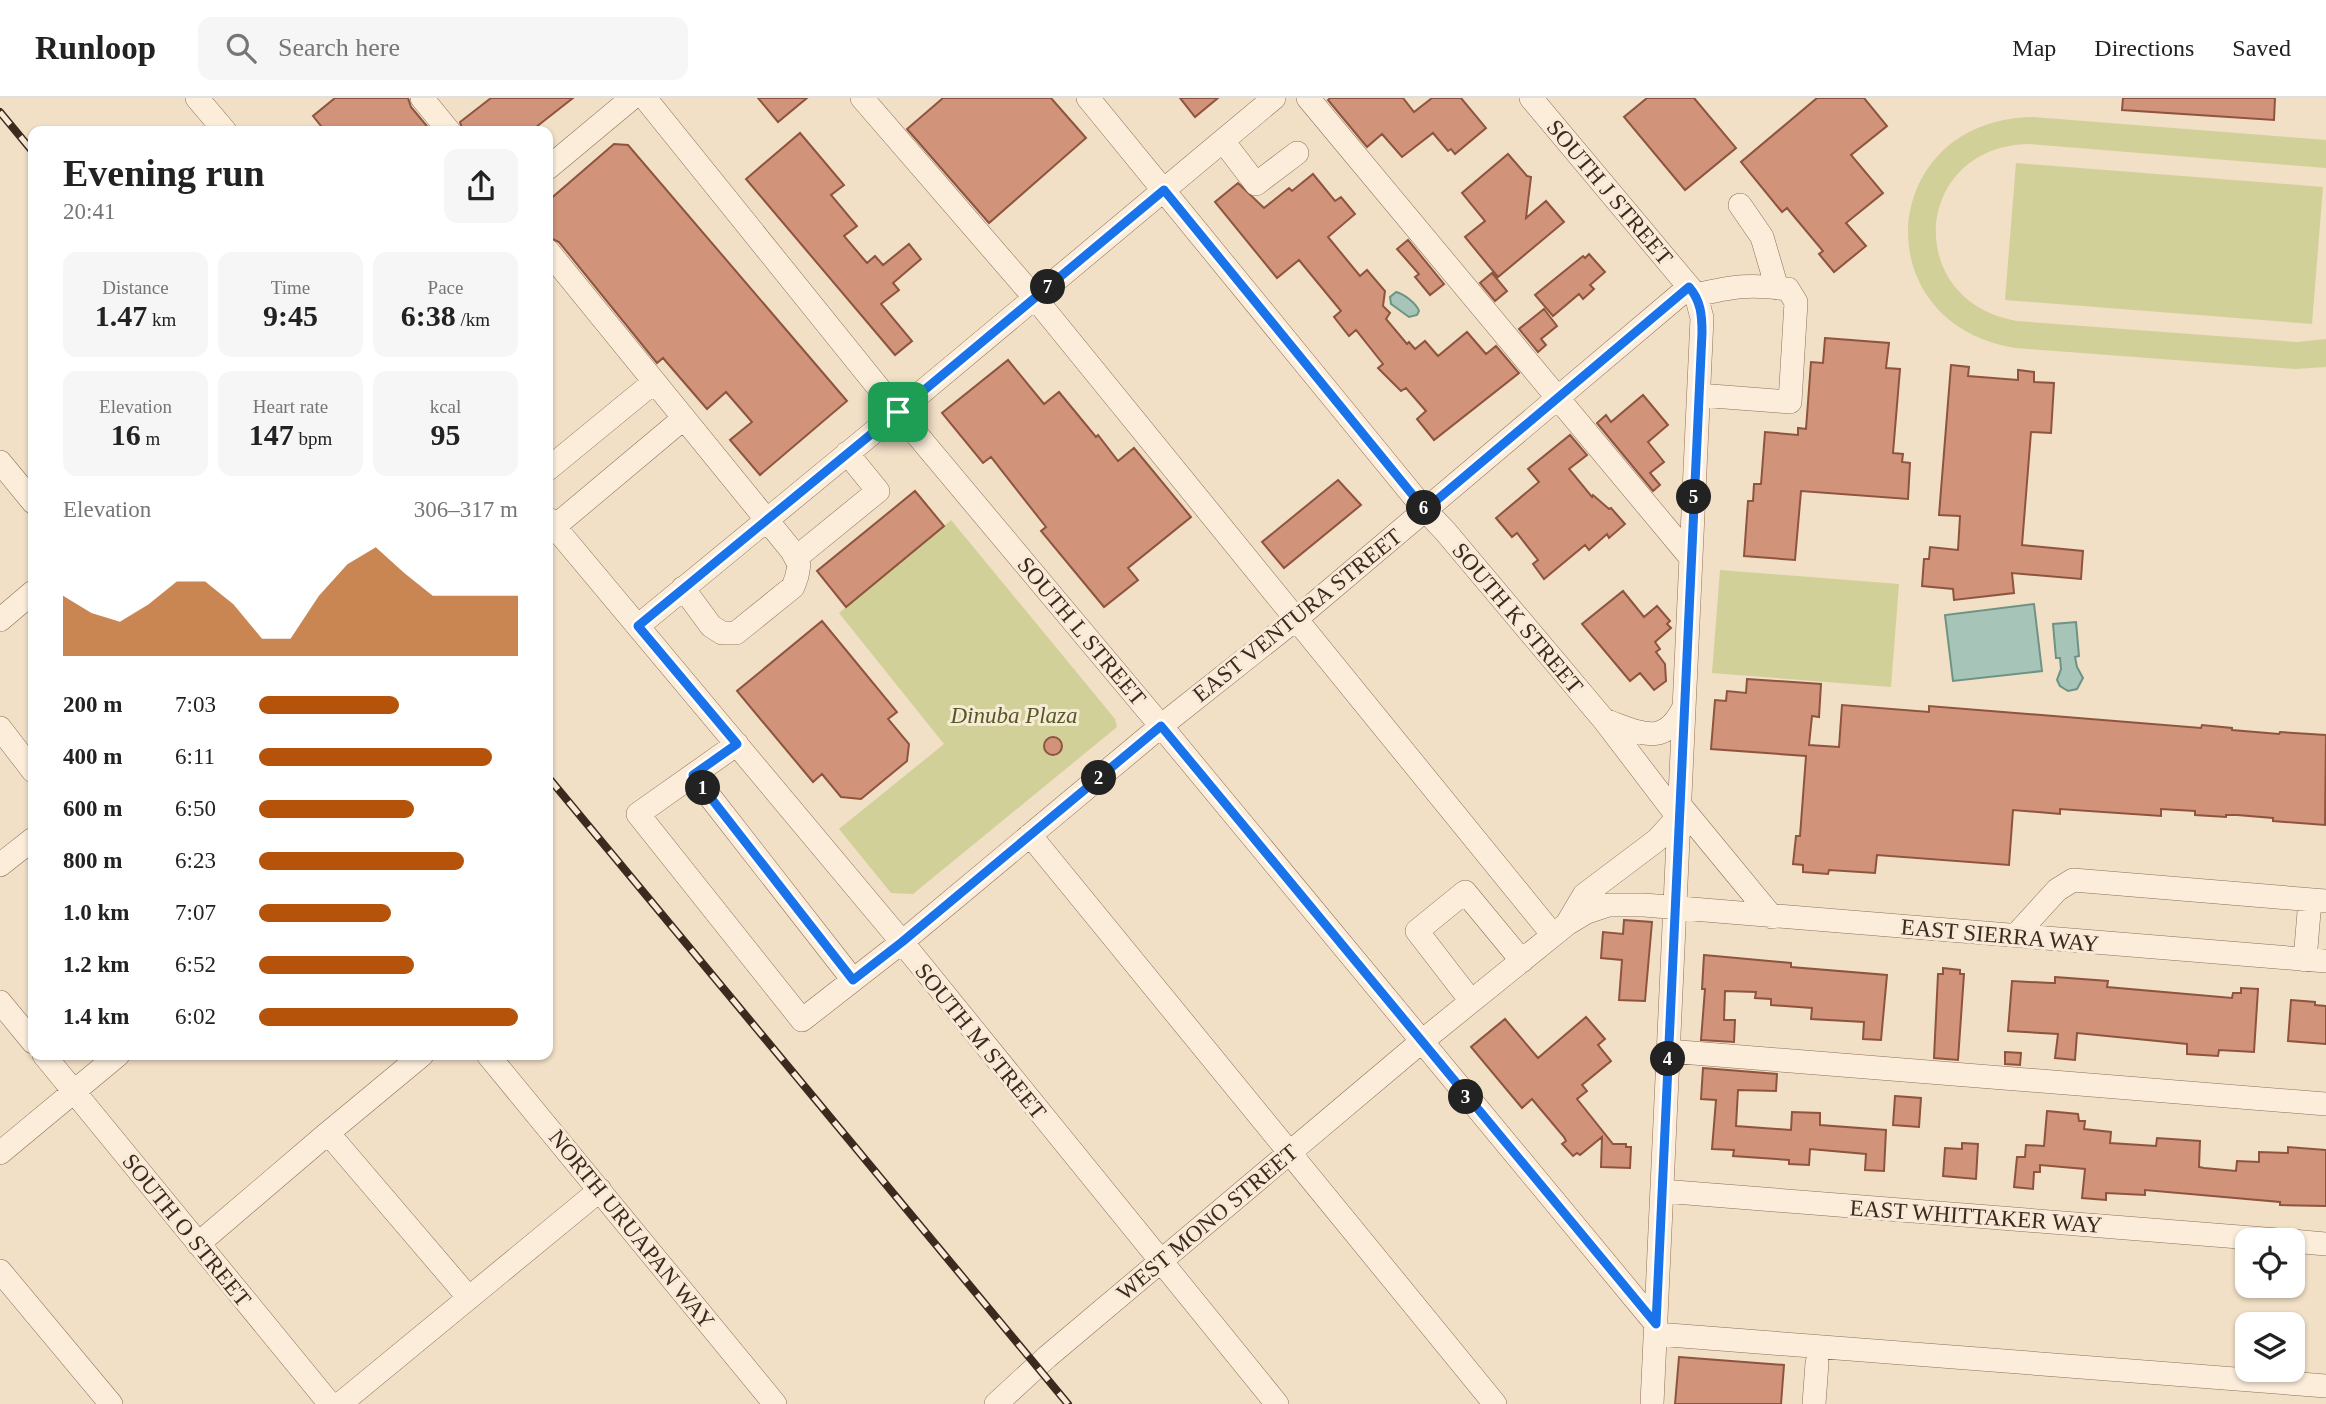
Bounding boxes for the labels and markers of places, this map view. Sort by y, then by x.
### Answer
pin: 7 [1030,270,1066,304]
pin [868,382,928,442]
pin: 5 [1676,480,1712,514]
pin: 6 [1406,490,1442,526]
pin: 2 [1082,760,1116,796]
pin: 1 [686,770,720,806]
pin: 4 [1650,1042,1686,1076]
pin: 3 [1448,1080,1484,1114]

